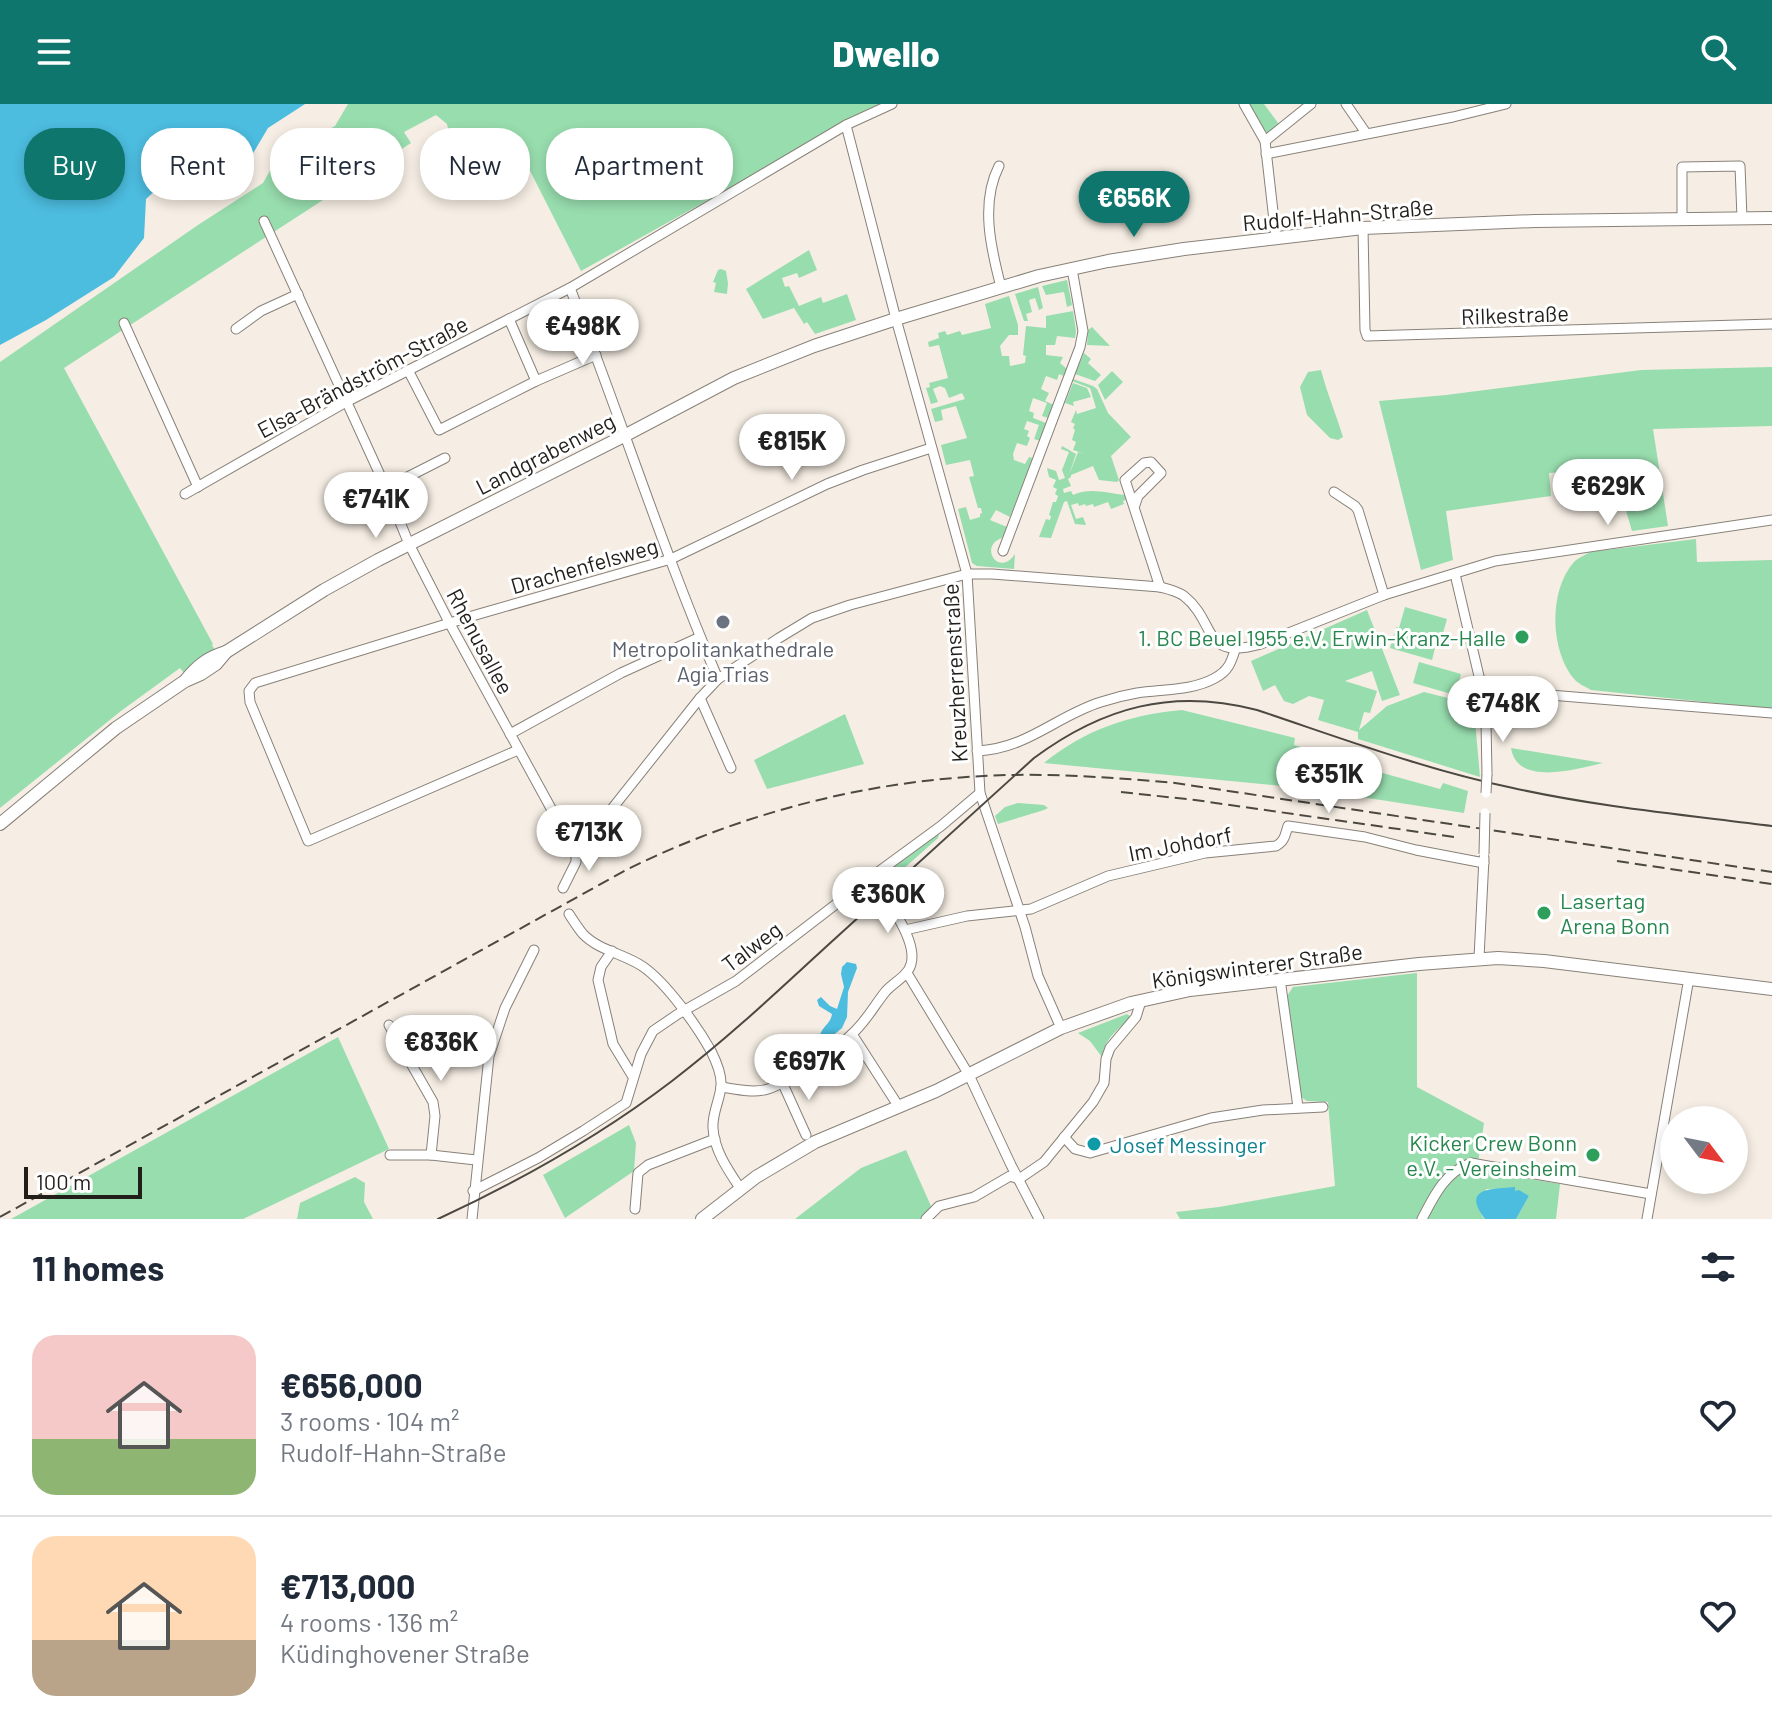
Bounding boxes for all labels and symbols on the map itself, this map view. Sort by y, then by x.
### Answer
pin: €656K [1078,171,1190,239]
street label: Rudolf-Hahn-Straße [1241,193,1435,235]
pin: €498K [527,299,639,367]
street label: Rilkestraße [1461,299,1569,329]
street label: Elsa-Brändström-Straße [252,309,472,443]
street label: Landgrabenweg [471,407,619,499]
pin: €815K [736,414,848,482]
pin: €629K [1552,459,1664,527]
pin: €741K [320,472,432,540]
street label: Drachenfelsweg [507,532,661,598]
street label: Kreuzherrenstraße [936,583,972,763]
street label: Rhenusallee [442,584,520,698]
marker: Metropolitankathedrale Agia Trias [714,613,732,631]
place label: 1. BC Beuel 1955 e.V. Erwin-Kranz-Halle [1138,624,1506,650]
marker: 1. BC Beuel 1955 e.V. Erwin-Kranz-Halle [1513,628,1531,646]
place label: Metropolitankathedrale Agia Trias [612,635,834,686]
pin: €748K [1447,676,1559,744]
pin: €351K [1273,747,1385,815]
pin: €713K [533,805,645,873]
street label: Im Johdorf [1126,820,1234,866]
pin: €360K [832,867,944,935]
place label: Lasertag Arena Bonn [1560,887,1670,938]
marker: Lasertag Arena Bonn [1535,904,1553,922]
street label: Talweg [716,915,786,977]
street label: Königswinterer Straße [1150,937,1364,993]
pin: €836K [385,1015,497,1083]
pin: €697K [753,1034,865,1102]
north arrow [1660,1106,1748,1194]
place label: Kicker Crew Bonn e.V. - Vereinsheim [1406,1129,1577,1180]
place label: Josef Messinger [1110,1131,1266,1157]
marker: Josef Messinger [1085,1135,1103,1153]
marker: Kicker Crew Bonn e.V. - Vereinsheim [1584,1146,1602,1164]
scale bar [24,1163,142,1199]

